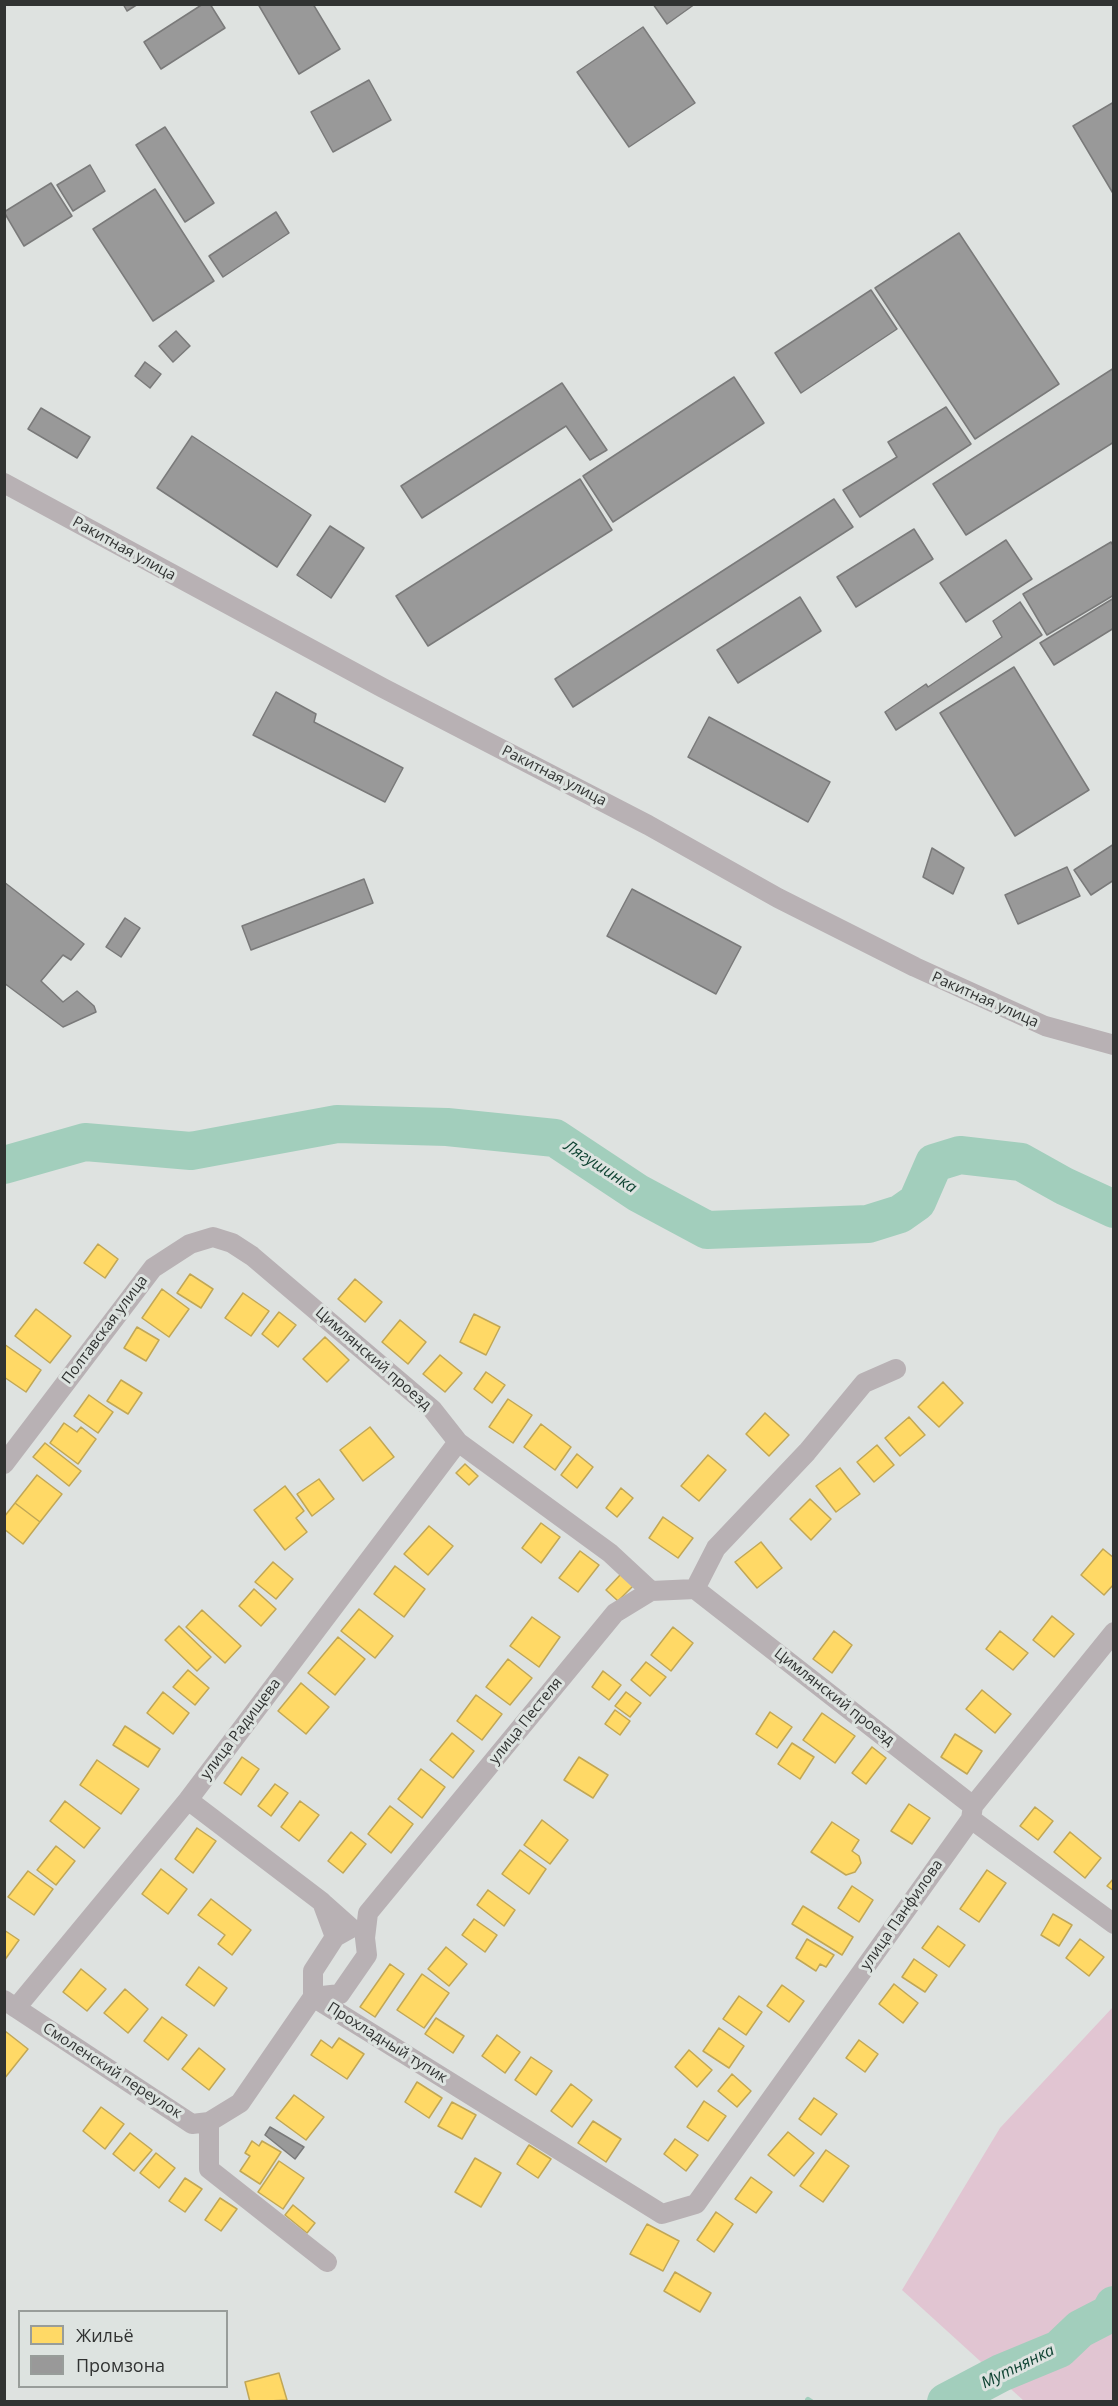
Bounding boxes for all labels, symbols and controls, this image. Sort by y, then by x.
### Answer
street label: Ракитная улица [69,513,179,585]
street label: Ракитная улица [499,742,609,810]
street label: Ракитная улица [929,968,1041,1032]
water label: Лягушинка [560,1136,640,1198]
street label: Полтавская улица [58,1272,152,1388]
street label: Цимлянский проезд [311,1304,435,1414]
street label: Цимлянский проезд [770,1644,898,1750]
street label: улица Пестеля [486,1674,566,1768]
street label: улица Радищева [197,1675,285,1783]
street label: улица Панфилова [857,1856,947,1974]
street label: Прохладный тупик [324,1999,450,2087]
street label: Смоленский переулок [39,2019,185,2123]
legend [18,2310,228,2388]
text: Жильё [76,2323,134,2347]
water label: Мутнянка [978,2341,1058,2393]
text: Промзона [76,2353,165,2377]

